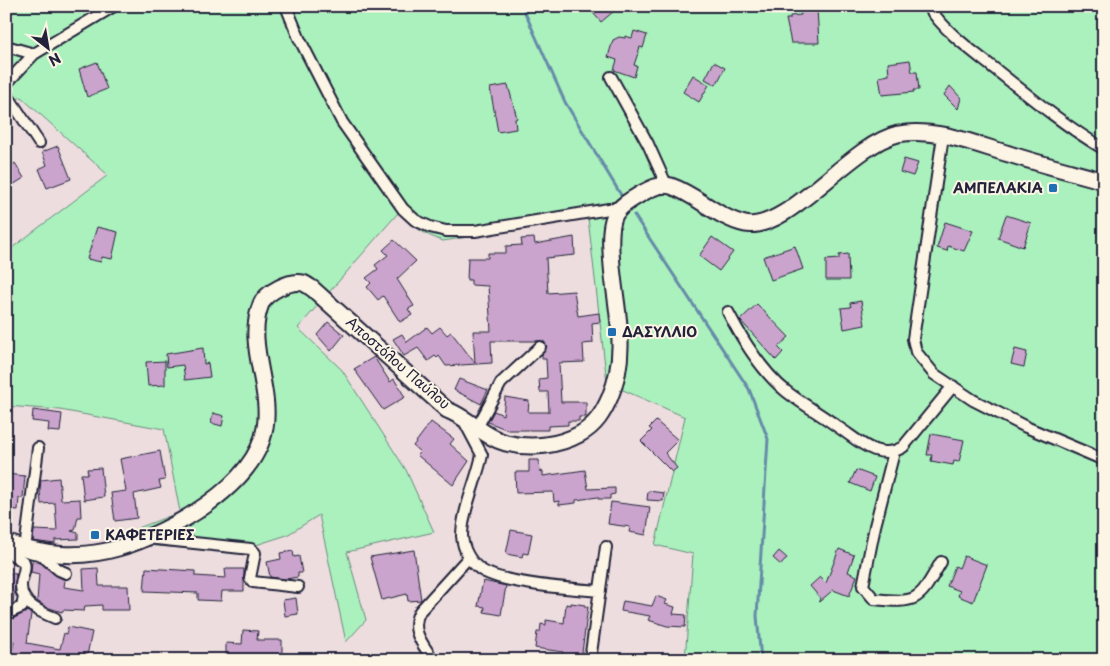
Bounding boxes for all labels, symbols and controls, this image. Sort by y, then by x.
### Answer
north arrow [22,22,72,72]
text: N [45,48,65,71]
place label: ΑΜΠΕΛΑΚΙΑ [952,177,1043,198]
marker: ΑΜΠΕΛΑΚΙΑ [1047,182,1059,194]
street label: Αποστόλου Παύλου [342,311,455,414]
place label: ΔΑΣΥΛΛΙΟ [622,321,697,342]
marker: ΔΑΣΥΛΛΙΟ [606,326,618,338]
place label: ΚΑΦΕΤΕΡΙΕΣ [105,524,195,545]
marker: ΚΑΦΕΤΕΡΙΕΣ [89,529,101,541]

